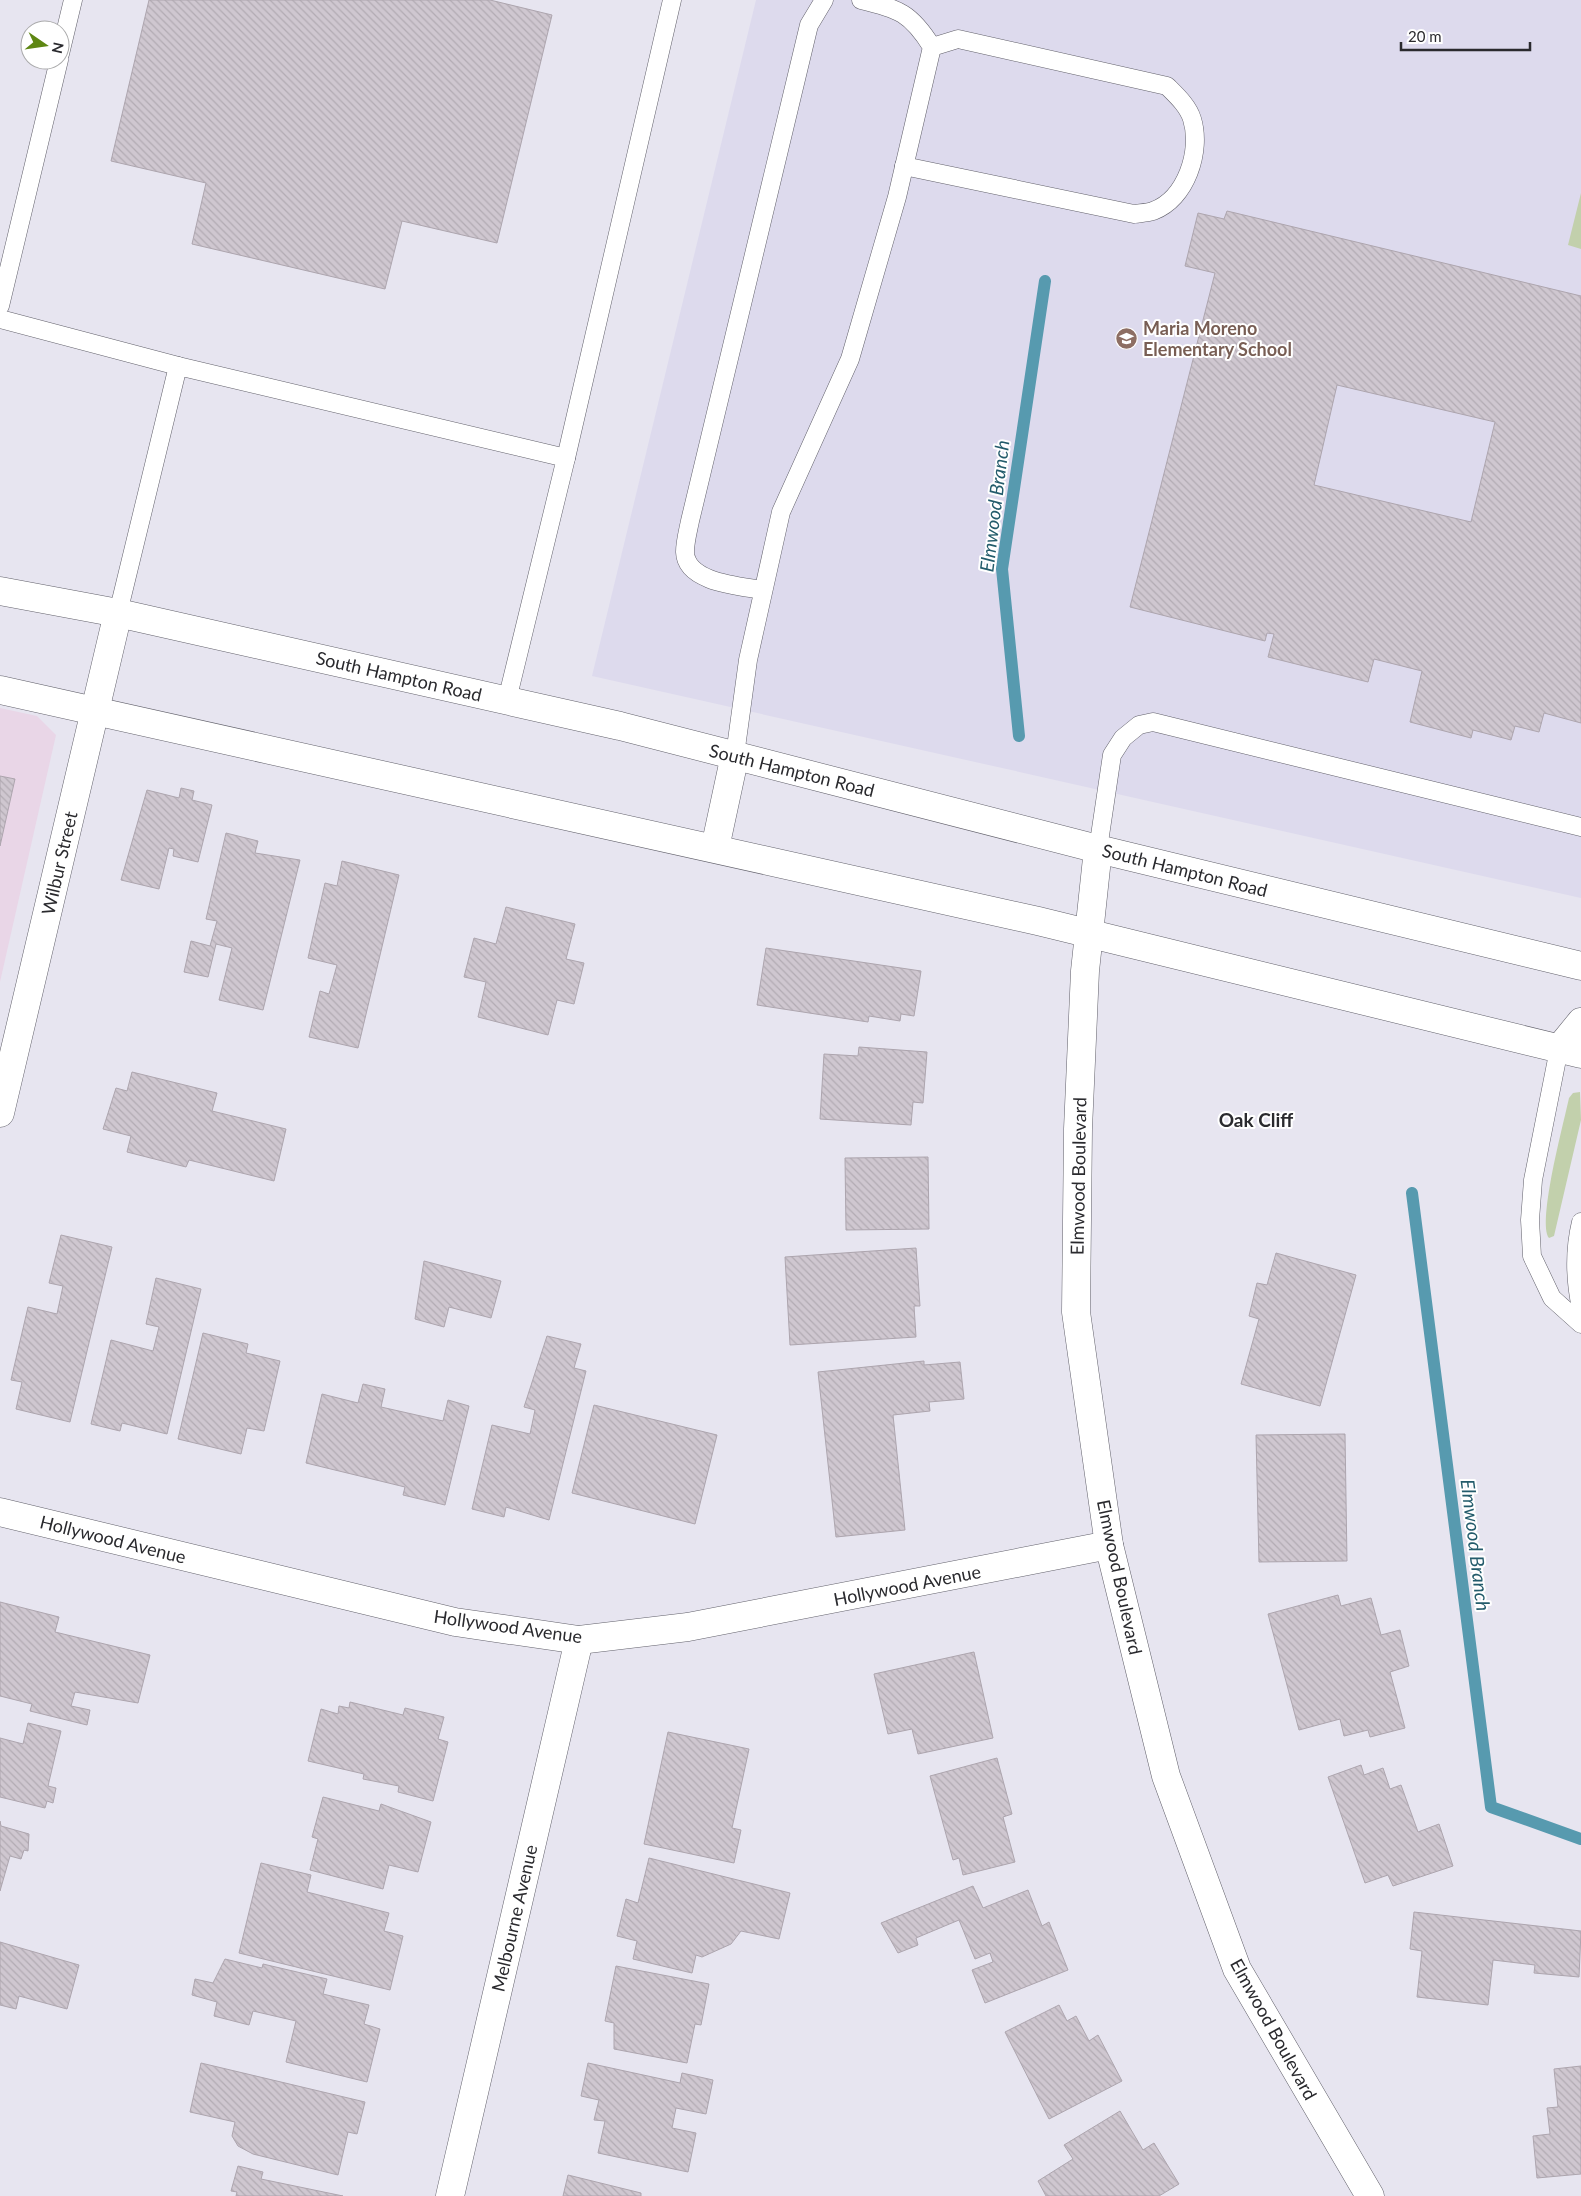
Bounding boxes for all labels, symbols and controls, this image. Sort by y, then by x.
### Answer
north arrow [20,20,70,70]
scale bar [1401,20,1530,52]
text: 20 m [1408,27,1442,45]
text: N [49,41,68,55]
place label: Maria Moreno Elementary School [1143,317,1292,360]
school or university icon: Maria Moreno Elementary School [1115,326,1139,350]
water label: Elmwood Branch [974,439,1014,573]
street label: South Hampton Road [314,646,484,706]
street label: South Hampton Road [707,739,877,801]
street label: Wilbur Street [36,809,82,917]
street label: South Hampton Road [1100,839,1270,901]
street label: Elmwood Boulevard [1066,1097,1090,1255]
district label: Oak Cliff [1219,1108,1293,1131]
water label: Elmwood Branch [1456,1478,1496,1612]
street label: Elmwood Boulevard [1093,1497,1147,1657]
street label: Hollywood Avenue [38,1510,188,1568]
street label: Hollywood Avenue [832,1560,982,1610]
street label: Hollywood Avenue [432,1605,584,1647]
street label: Melbourne Avenue [486,1842,542,1994]
street label: Elmwood Boulevard [1226,1955,1322,2103]

